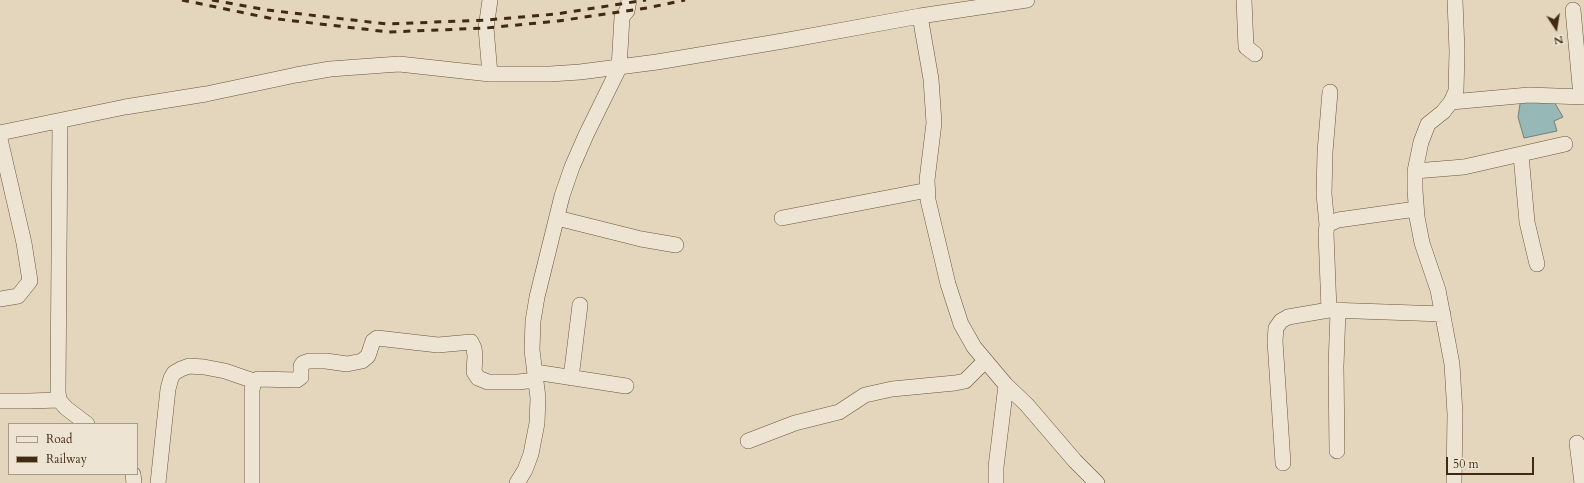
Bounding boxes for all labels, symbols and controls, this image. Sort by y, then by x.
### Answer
north arrow [1536,8,1576,48]
text: N [1552,32,1565,49]
legend [8,423,138,475]
text: Road [46,431,72,447]
scale bar [1448,449,1536,475]
text: Railway [46,451,87,467]
text: 50 m [1453,456,1479,472]

